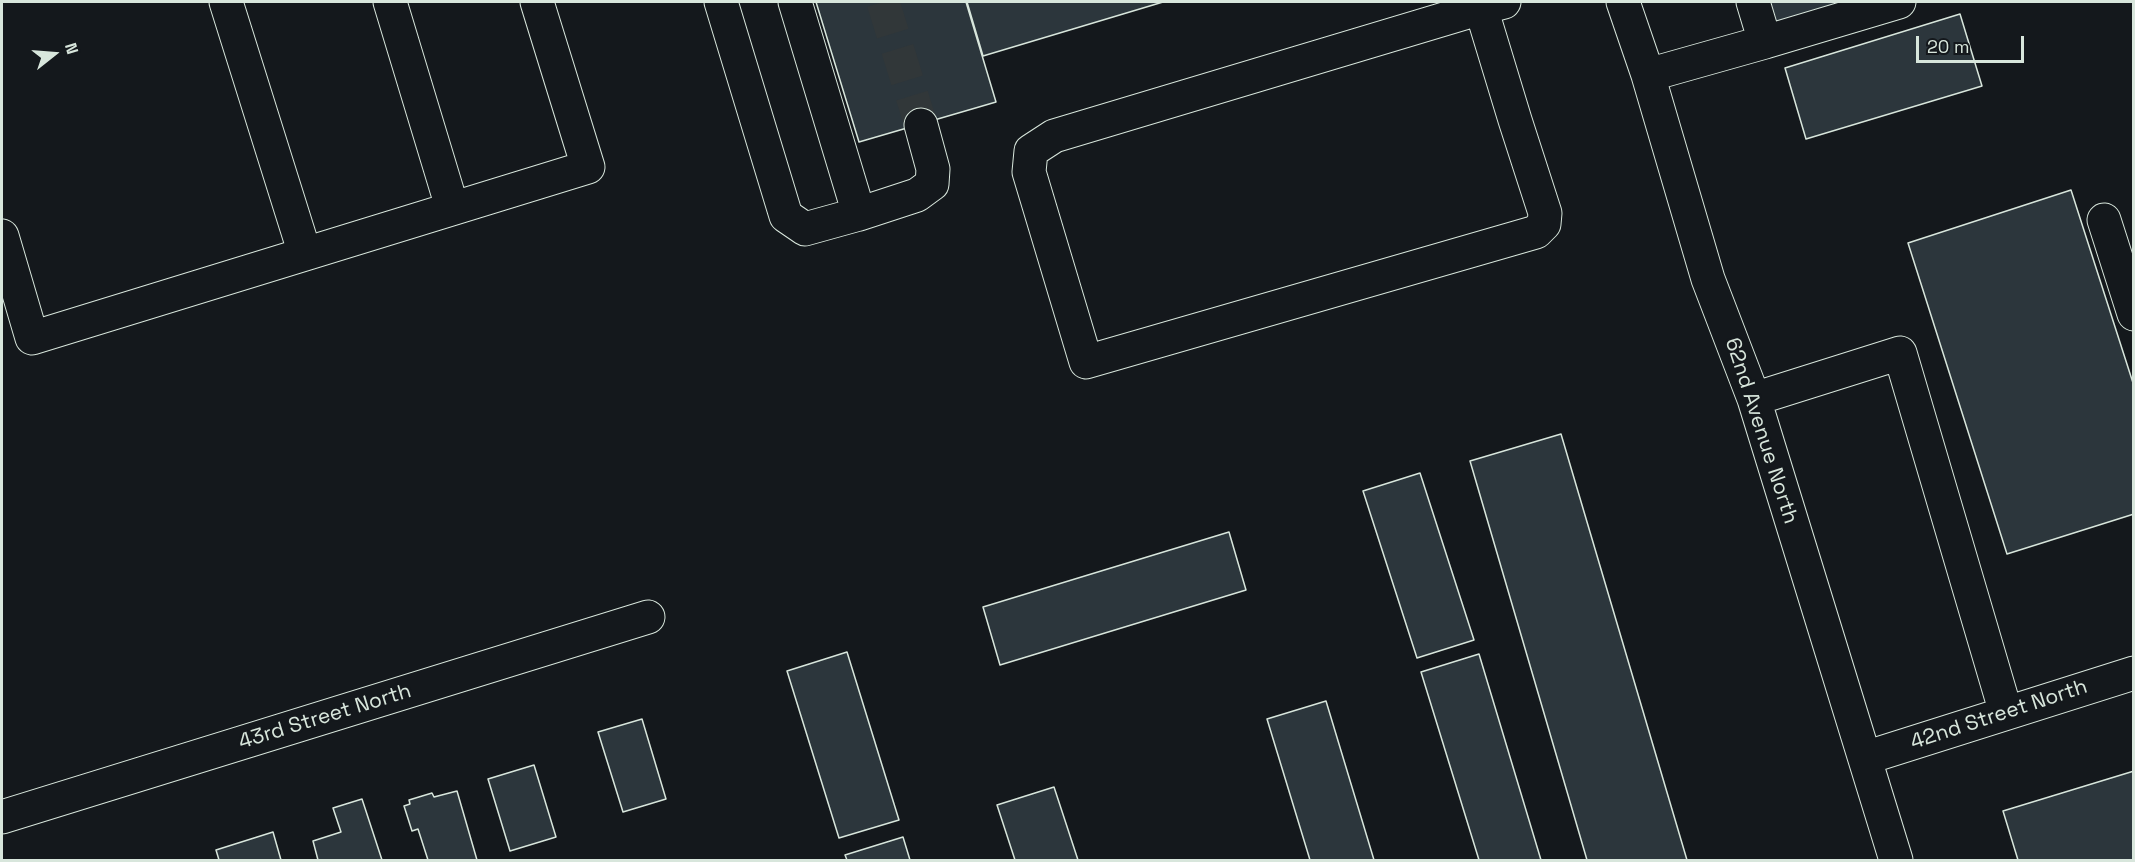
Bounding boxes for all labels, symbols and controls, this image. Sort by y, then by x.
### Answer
north arrow [24,24,84,84]
scale bar [1919,24,2027,62]
text: 20 m [1927,35,1970,58]
text: N [60,40,83,57]
street label: 62nd Avenue North [1719,335,1803,527]
street label: 42nd Street North [1907,675,2091,755]
street label: 43rd Street North [236,679,414,755]

